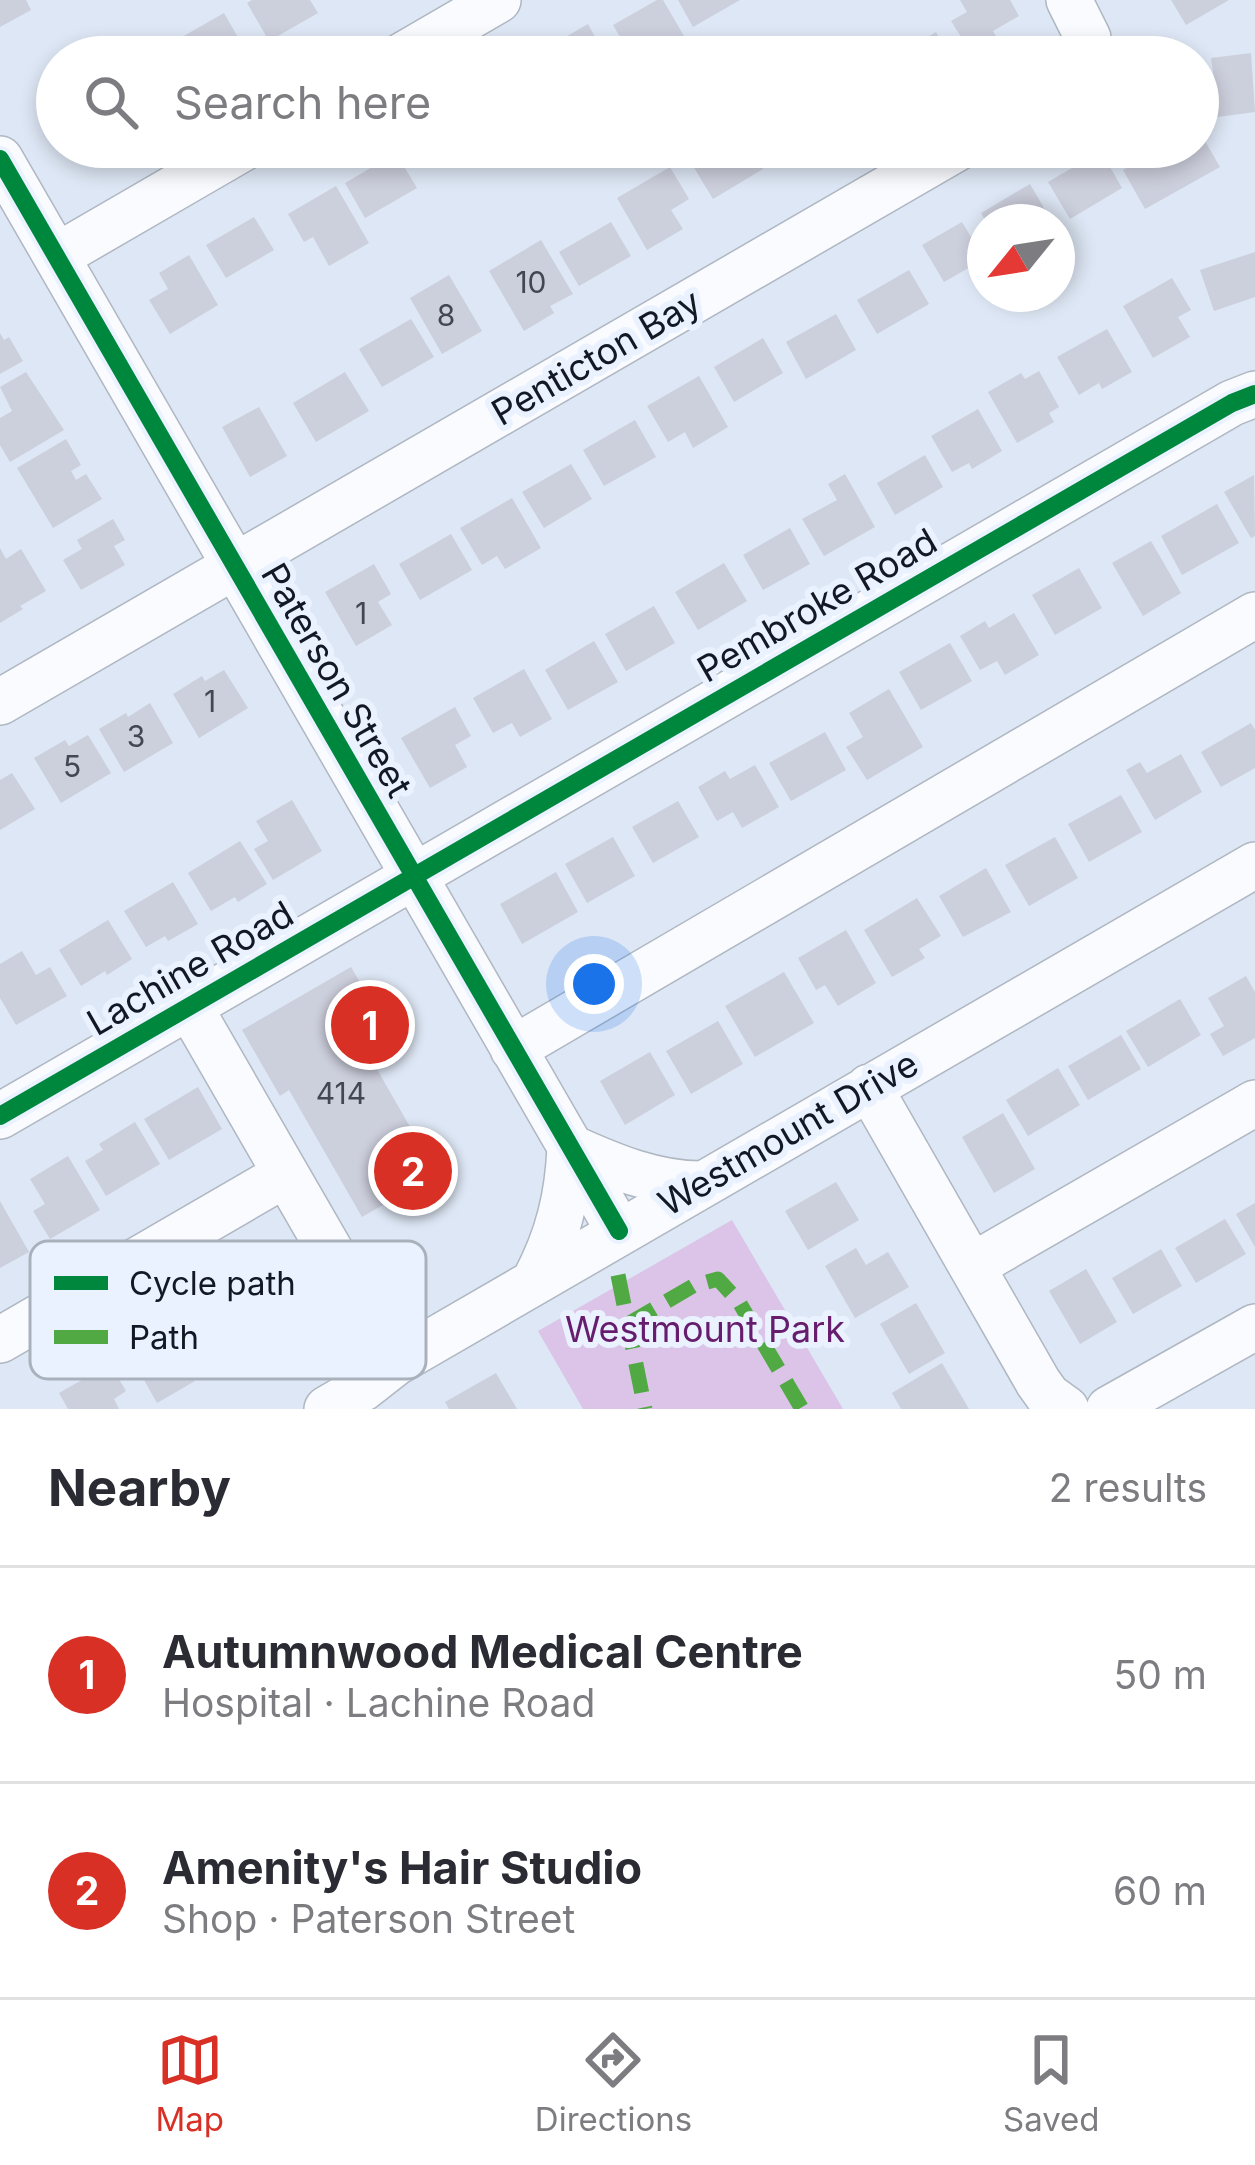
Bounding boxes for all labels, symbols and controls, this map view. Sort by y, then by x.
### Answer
search box [36,36,1219,168]
icon: search [78,69,144,135]
text: Search here [174,75,431,130]
north arrow [967,204,1075,312]
house number: 10 [515,264,547,300]
street label: Penticton Bay [484,279,708,435]
house number: 8 [437,297,455,333]
street label: Pembroke Road [690,519,944,691]
street label: Paterson Street [252,555,422,805]
house number: 1 [355,595,367,631]
house number: 1 [204,683,216,719]
house number: 3 [127,718,145,754]
house number: 5 [63,748,81,784]
street label: Lachine Road [79,891,301,1045]
your location [564,954,624,1014]
pin: 1 [331,980,409,1070]
street label: Westmount Drive [650,1041,926,1225]
house number: 414 [316,1075,366,1111]
pin: 2 [374,1126,452,1216]
legend [30,1241,426,1379]
text: Cycle path [129,1263,296,1303]
park label: Westmount Park [565,1307,845,1351]
text: Path [129,1317,199,1357]
text: Nearby [48,1457,231,1518]
text: 2 results [1049,1464,1207,1511]
text: Autumnwood Medical Centre [162,1624,803,1679]
text: 1 [79,1651,95,1698]
text: 50 m [1114,1651,1207,1698]
text: Hospital · Lachine Road [162,1679,595,1726]
text: Amenity's Hair Studio [162,1840,642,1895]
text: 2 [75,1867,99,1914]
text: 60 m [1113,1867,1207,1914]
text: Shop · Paterson Street [162,1895,575,1942]
tab: Map [155,2027,224,2139]
tab: Directions [535,2027,692,2139]
tab: Saved [1003,2027,1100,2139]

